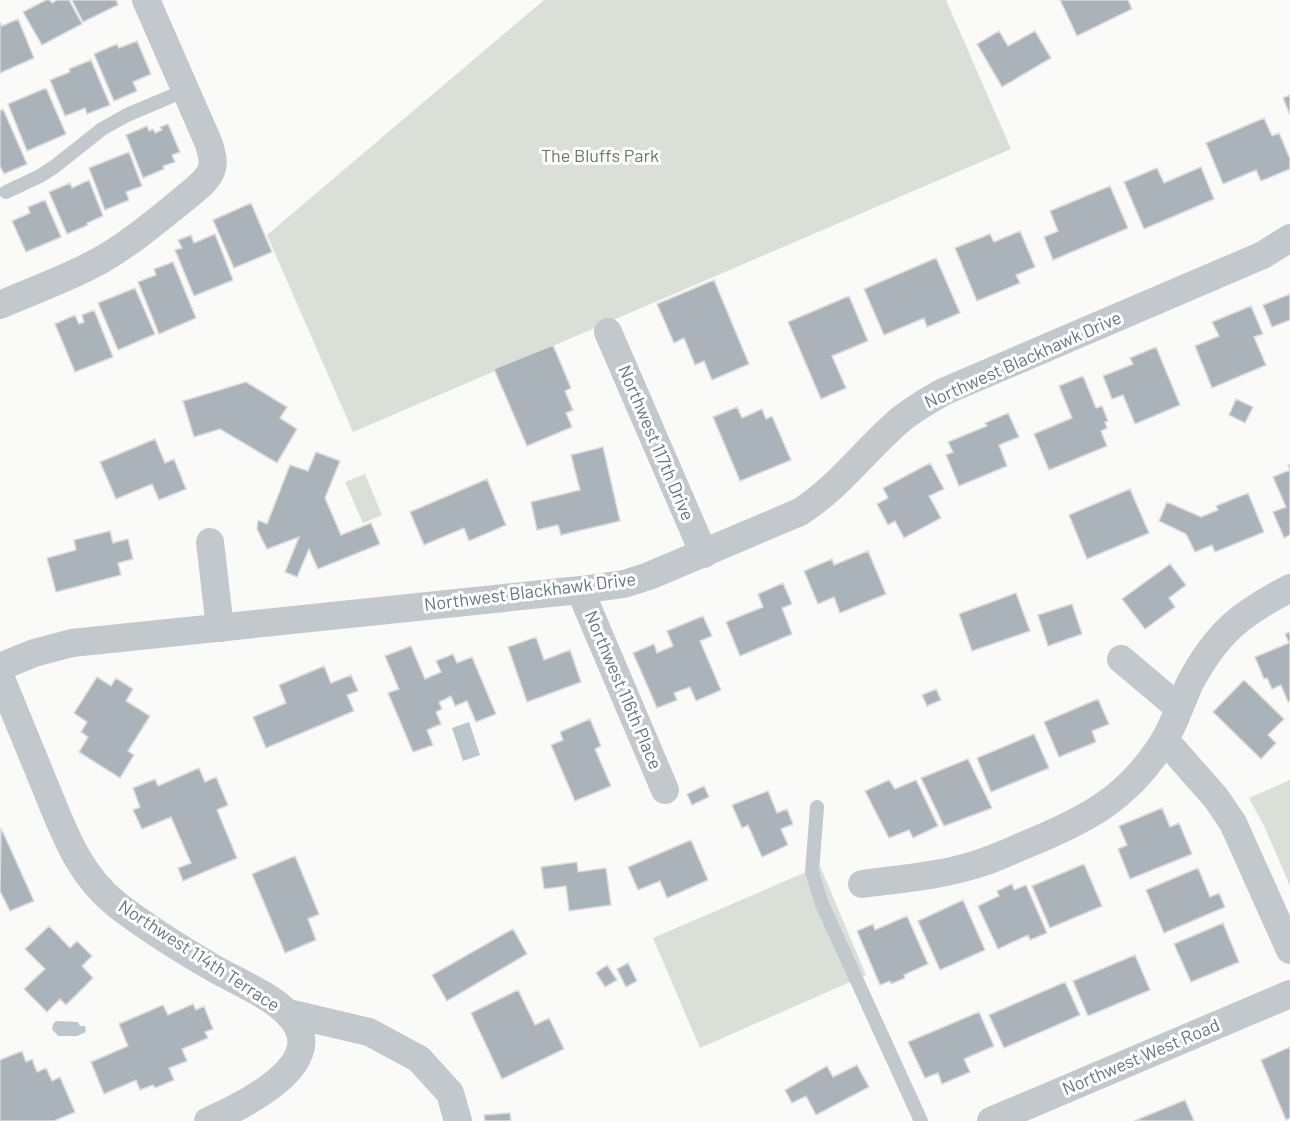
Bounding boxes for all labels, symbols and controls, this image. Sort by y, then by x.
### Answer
park label: The Bluffs Park [541,144,659,166]
street label: Northwest Blackhawk Drive [921,306,1124,413]
street label: Northwest 117th Drive [614,361,700,524]
street label: Northwest Blackhawk Drive [423,567,637,615]
street label: Northwest 116th Place [580,607,667,772]
street label: Northwest 114th Terrace [115,895,284,1016]
street label: Northwest West Road [1059,1013,1223,1099]

